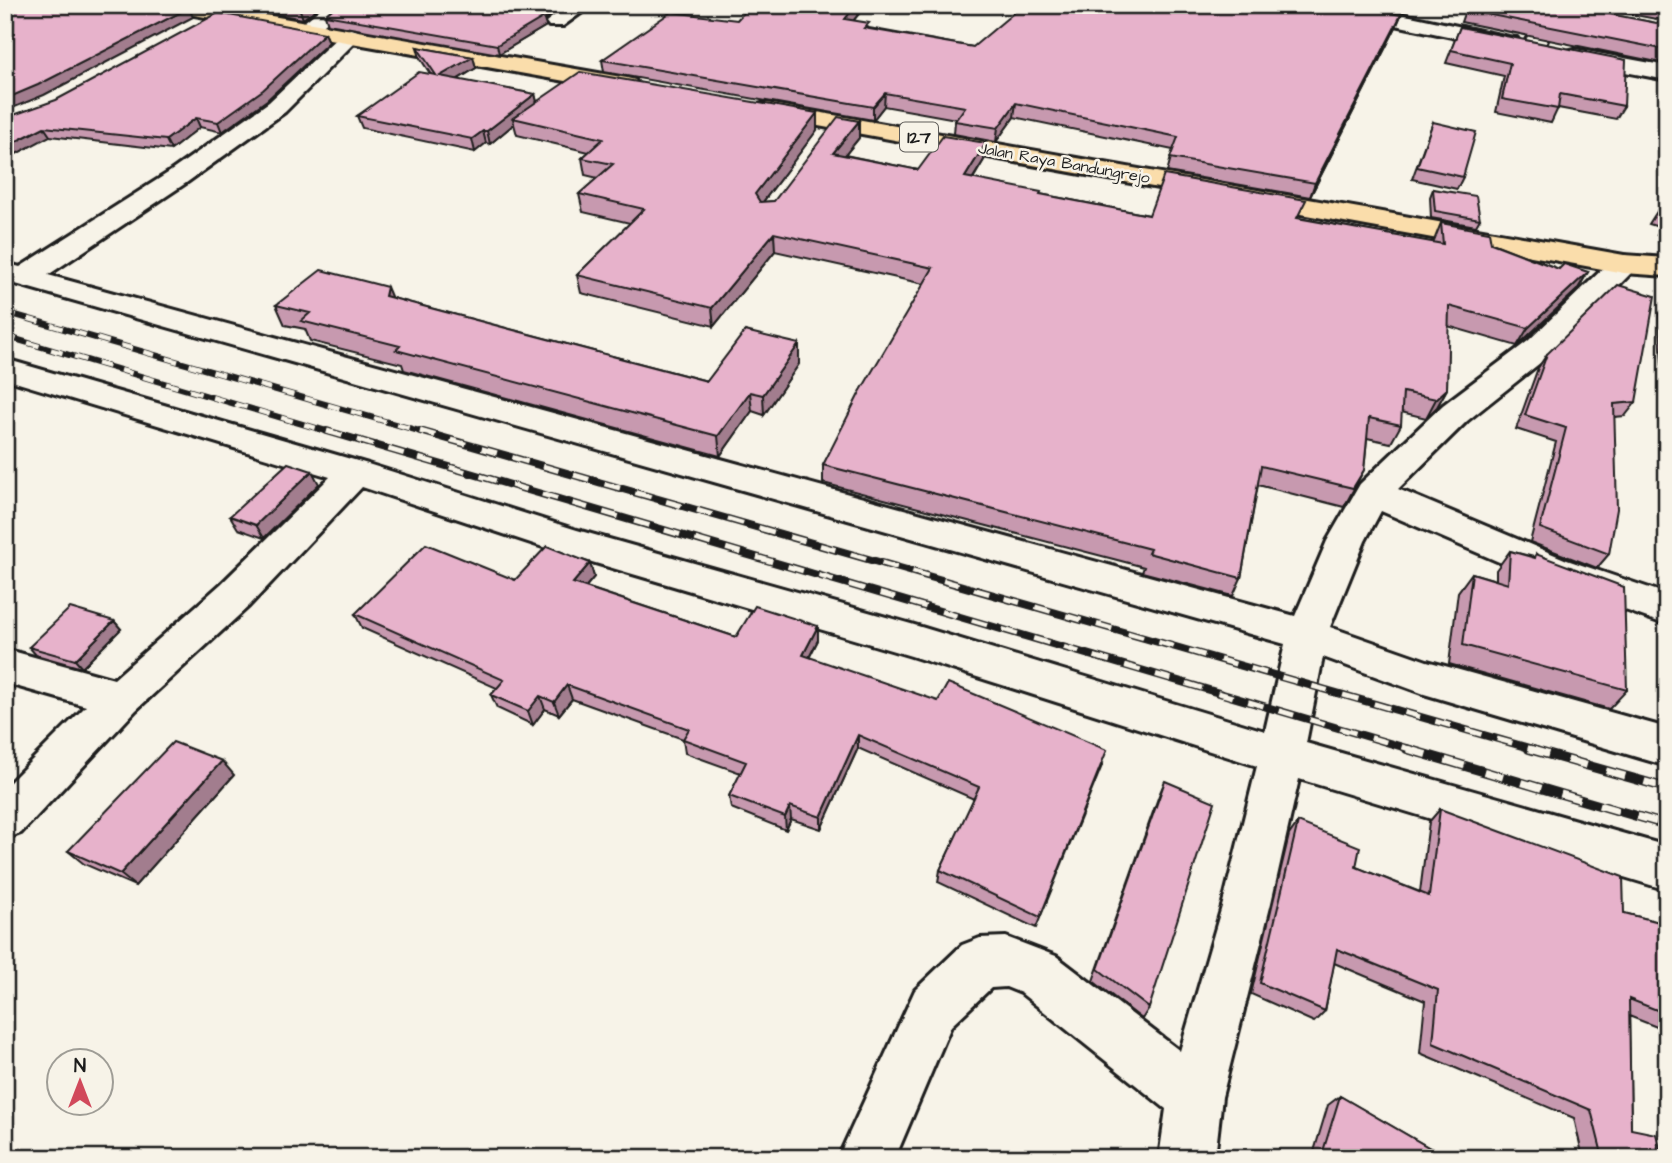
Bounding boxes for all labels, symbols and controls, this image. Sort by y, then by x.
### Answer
road number: 127 [900,122,938,152]
street label: Jalan Raya Bandungrejo [976,137,1152,190]
north arrow [46,1048,116,1118]
text: N [74,1053,86,1080]

